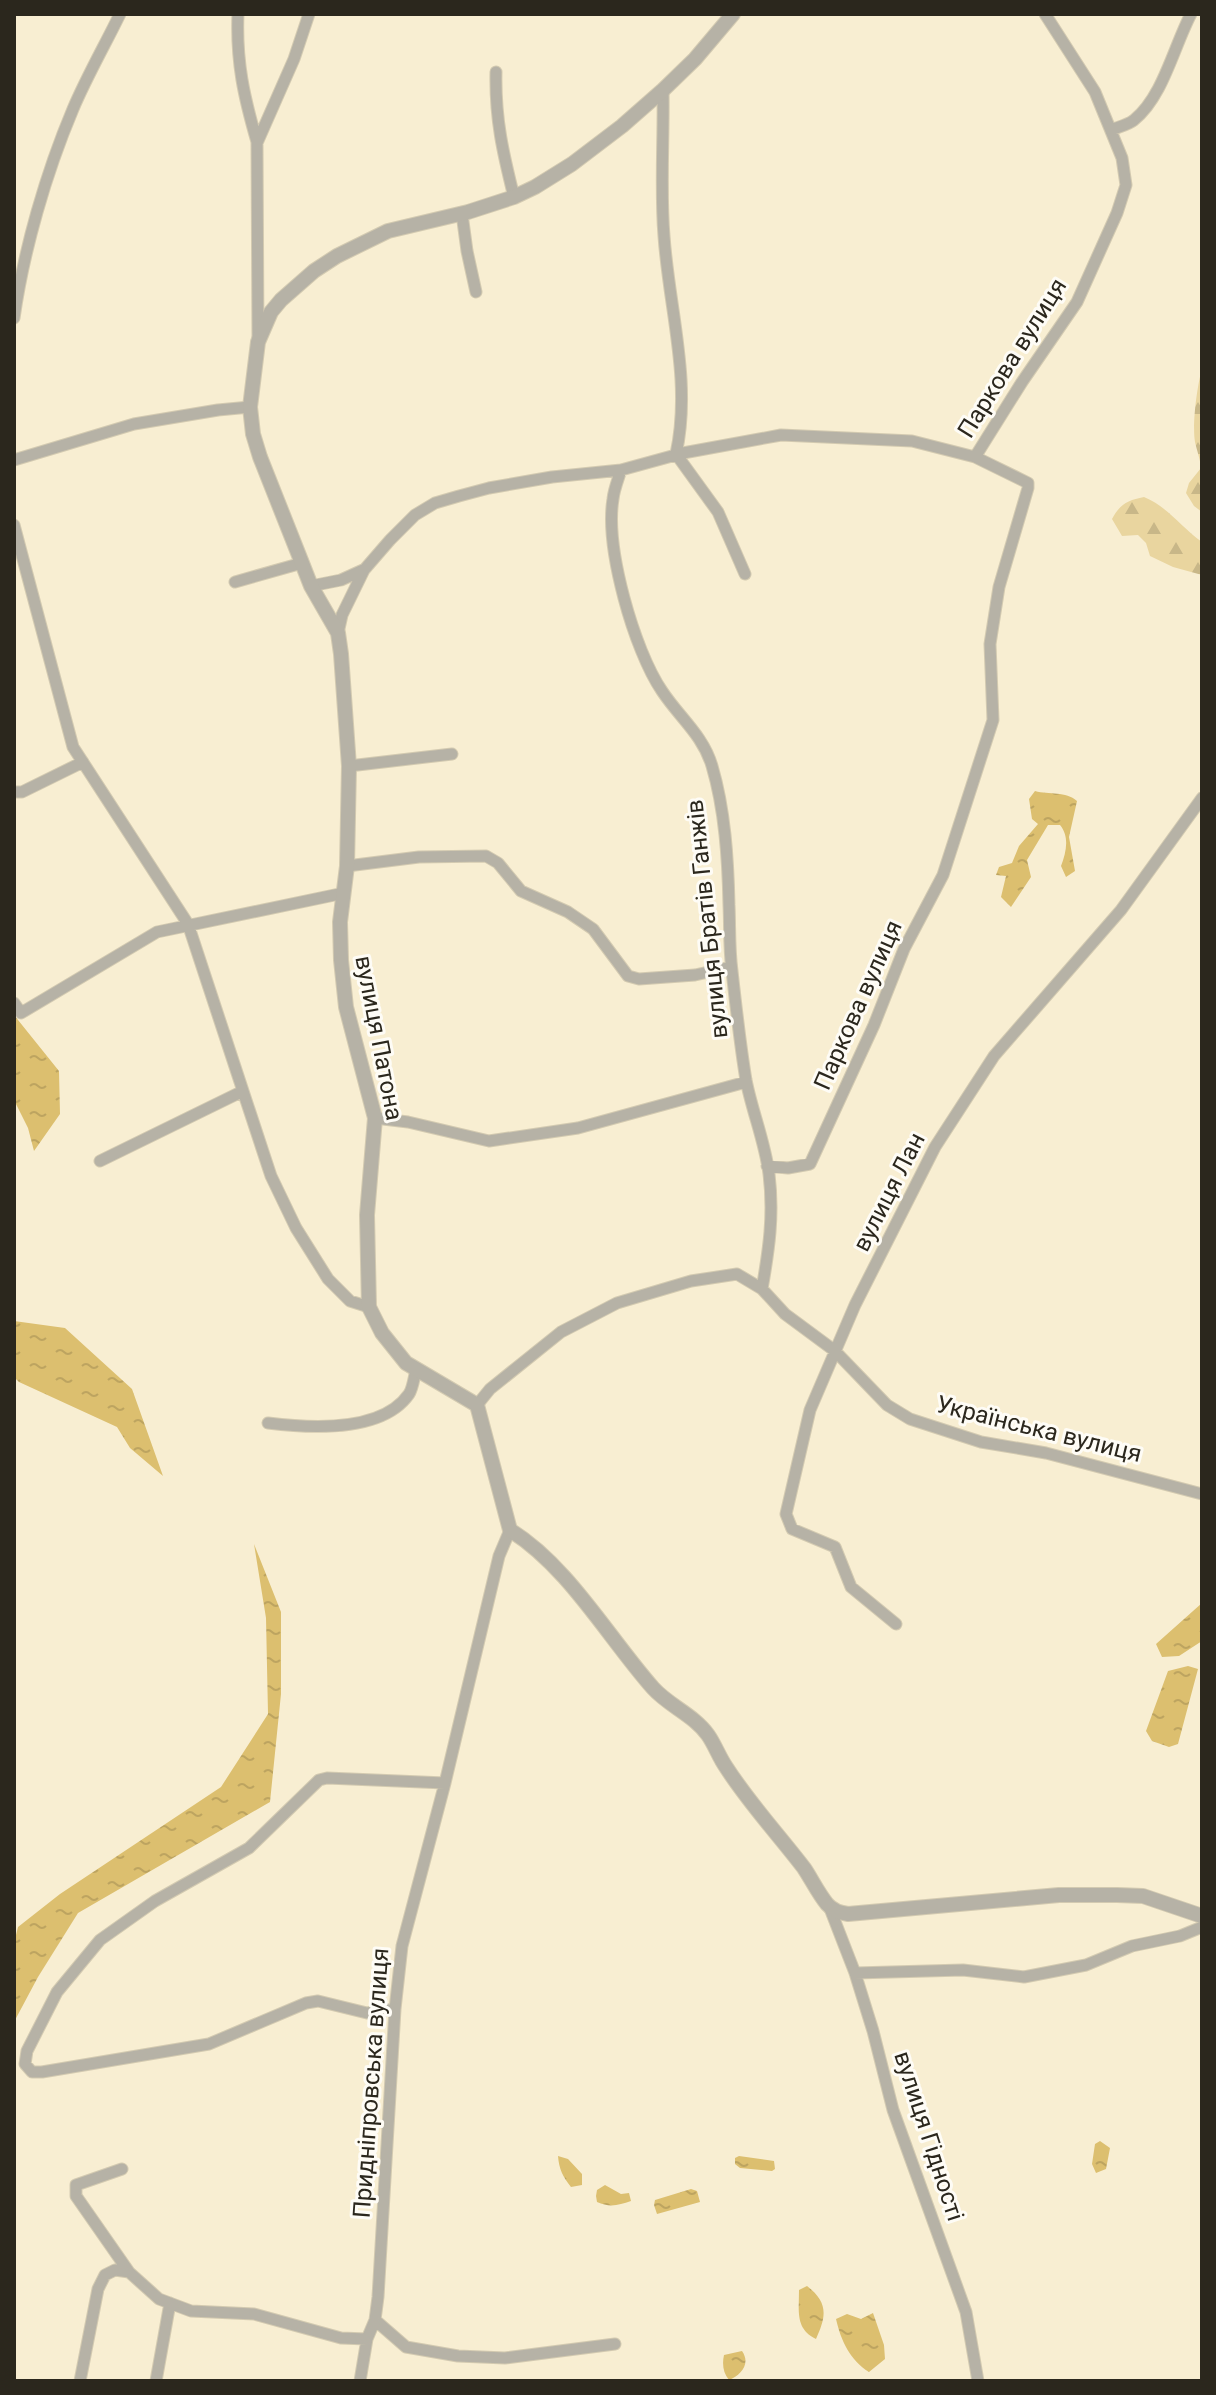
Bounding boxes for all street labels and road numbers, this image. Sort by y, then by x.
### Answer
street label: Паркова вулиця [952,273,1072,443]
street label: вулиця Братів Ганжів [681,798,733,1040]
street label: Паркова вулиця [808,916,908,1094]
street label: вулиця Патона [349,953,409,1123]
street label: вулиця Лан [847,1128,931,1256]
street label: Українська вулиця [933,1390,1145,1468]
street label: Придніпровська вулиця [348,1947,394,2219]
street label: вулиця Гідності [888,2048,970,2224]

